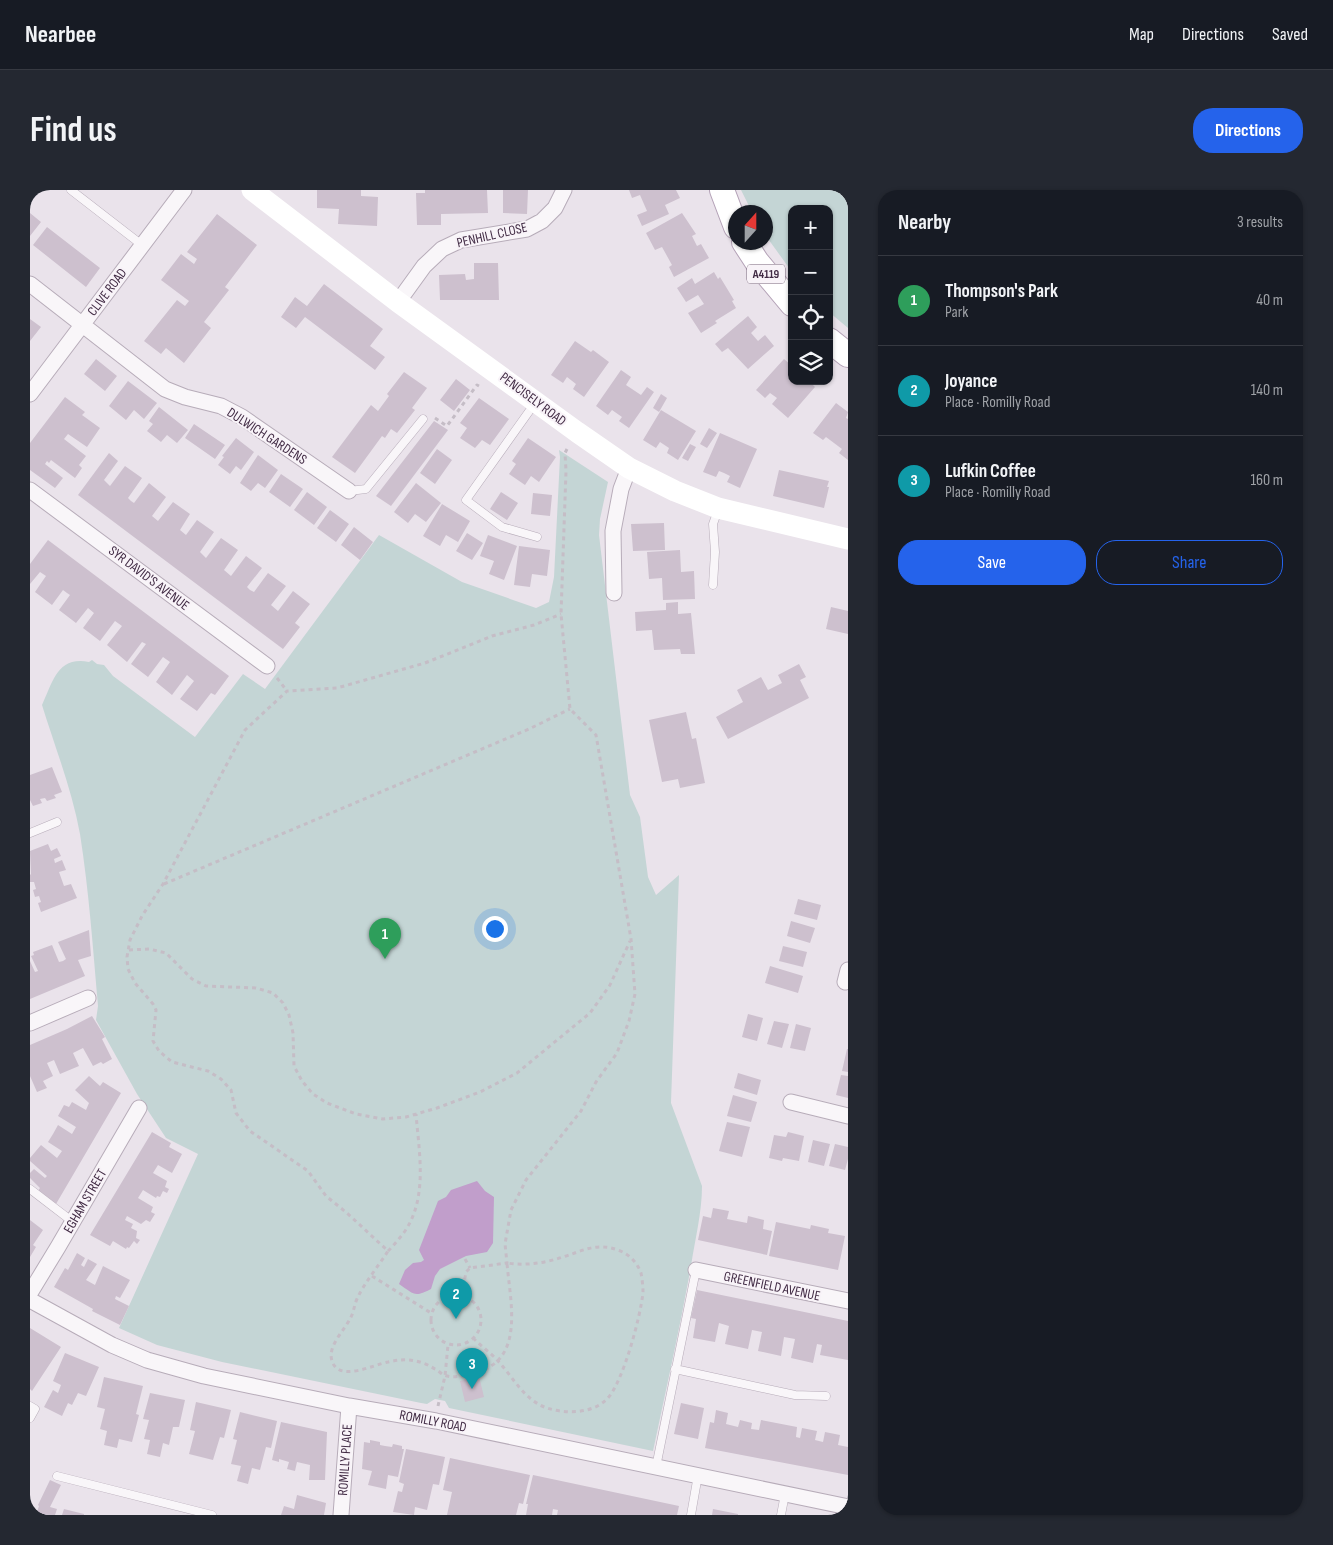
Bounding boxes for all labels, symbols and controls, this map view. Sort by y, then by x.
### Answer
text: Nearbee [25,20,96,49]
text: Map [1129,24,1154,45]
text: Directions [1182,24,1244,45]
text: Saved [1272,24,1308,45]
button: Directions [1193,108,1303,153]
text: Find us [30,109,117,152]
north arrow [728,205,773,250]
map controls [788,205,833,385]
button: + [788,205,833,250]
text: Nearby [898,210,951,235]
text: 3 results [1237,213,1283,232]
street label: PENHILL CLOSE [455,219,529,251]
button: − [788,250,833,295]
road number: A4119 [747,264,785,284]
street label: CLIVE ROAD [84,265,130,319]
text: Thompson's Park [945,280,1058,303]
text: 1 [911,291,917,310]
text: 40 m [1256,291,1283,310]
button: locate [788,295,833,340]
text: Park [945,303,968,322]
button: layers [788,340,833,385]
street label: PENCISELY ROAD [496,369,570,430]
text: Joyance [945,370,997,393]
text: 2 [910,381,918,400]
text: 140 m [1251,381,1283,400]
text: Place · Romilly Road [945,393,1050,412]
street label: DULWICH GARDENS [224,404,310,468]
text: Lufkin Coffee [945,460,1036,483]
text: 3 [910,471,918,490]
text: 160 m [1250,471,1283,490]
text: Place · Romilly Road [945,483,1050,502]
button: Save [898,540,1086,585]
button: Share [1096,540,1283,585]
street label: SYR DAVID'S AVENUE [105,542,193,614]
your location [482,916,508,942]
pin: 1 [369,918,401,959]
street label: EGHAM STREET [60,1166,110,1236]
street label: GREENFIELD AVENUE [722,1267,822,1305]
pin: 2 [440,1278,472,1319]
pin: 3 [456,1348,488,1389]
street label: ROMILLY ROAD [398,1406,468,1436]
street label: ROMILLY PLACE [334,1423,356,1496]

